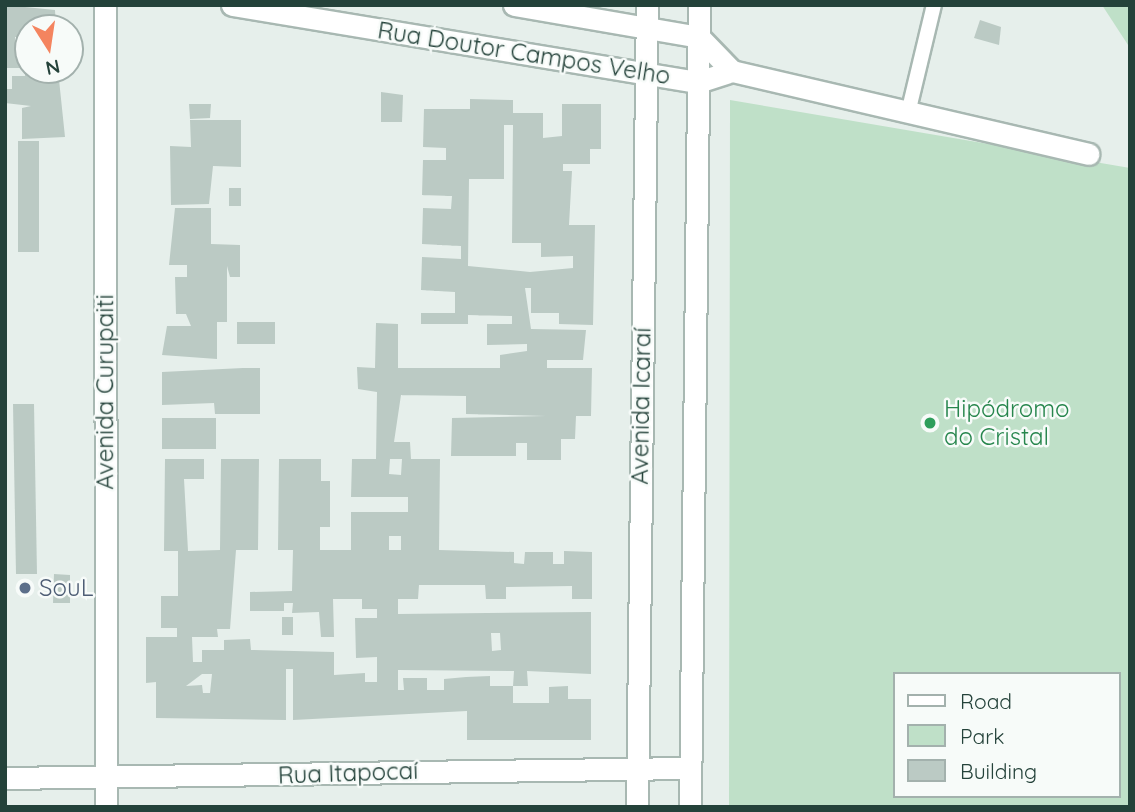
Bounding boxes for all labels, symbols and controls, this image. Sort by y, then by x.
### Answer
north arrow [14,14,84,84]
street label: Rua Doutor Campos Velho [376,16,672,90]
text: N [44,54,62,81]
street label: Avenida Curupaiti [91,294,119,490]
street label: Avenida Icaraí [625,327,657,485]
place label: Hipódromo do Cristal [944,395,1070,451]
marker: Hipódromo do Cristal [922,415,938,431]
place label: SouL [39,574,93,602]
marker: SouL [17,580,33,596]
legend [894,672,1121,798]
text: Road [960,688,1012,714]
text: Park [960,723,1004,749]
street label: Rua Itapocaí [277,756,419,790]
text: Building [960,758,1037,784]

